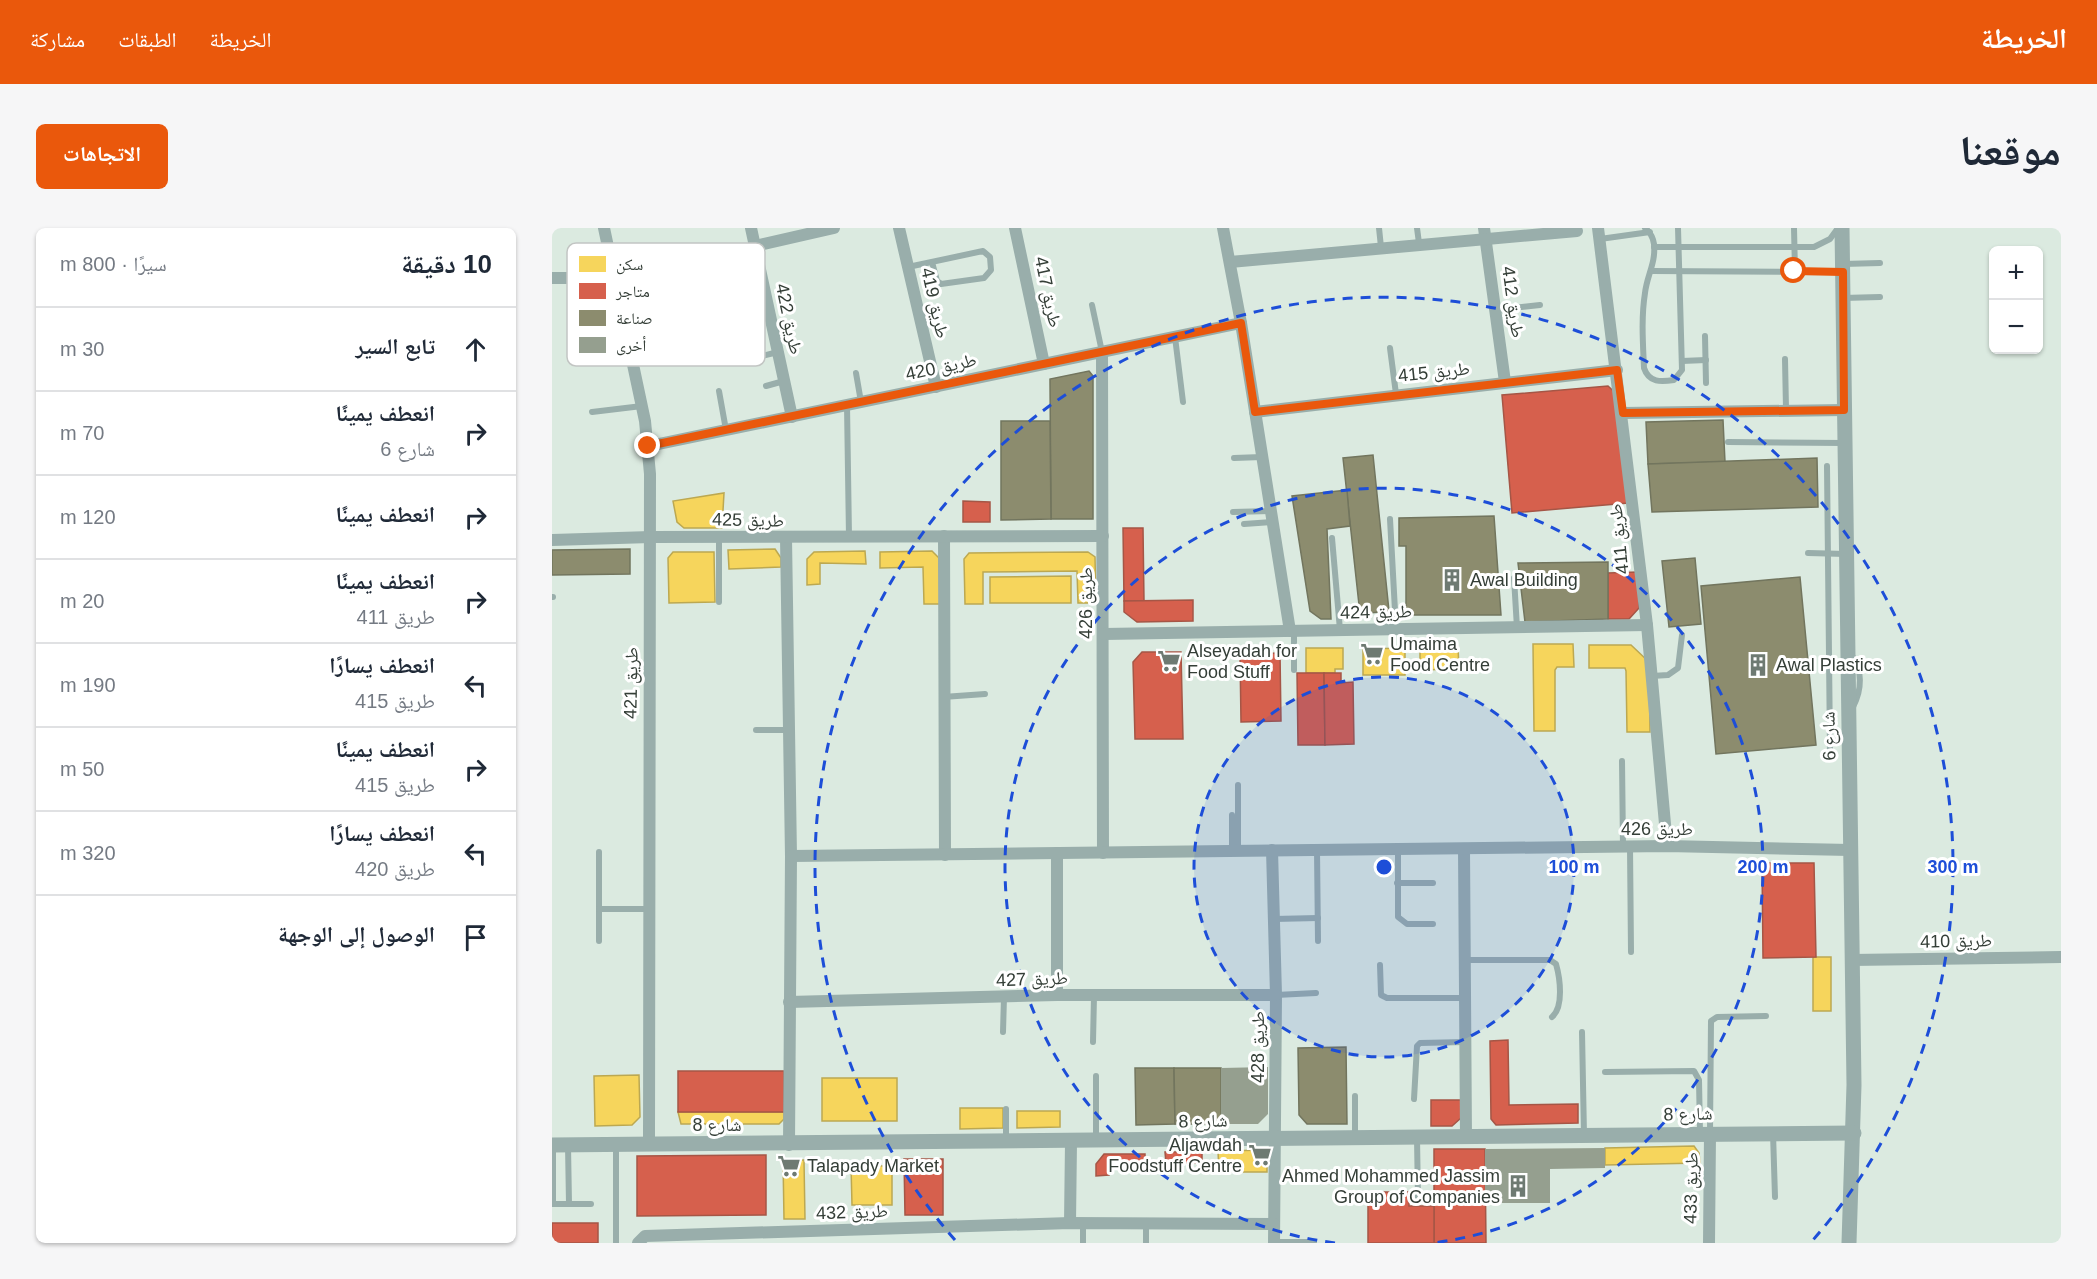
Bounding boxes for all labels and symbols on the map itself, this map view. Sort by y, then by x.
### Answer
legend [567,243,765,366]
street label: طريق 417 [1030,255,1065,329]
text: سكن [616,256,643,275]
route start [1780,257,1806,283]
street label: طريق 412 [1497,265,1528,339]
street label: طريق 419 [916,266,953,341]
street label: طريق 422 [771,282,806,356]
text: متاجر [615,283,650,301]
text: صناعة [616,310,653,327]
text: أخرى [616,336,646,356]
street label: طريق 420 [904,350,978,385]
street label: طريق 415 [1397,358,1471,387]
route end [634,432,660,458]
street label: طريق 411 [1605,503,1634,575]
street label: طريق 425 [712,509,784,532]
street label: طريق 426 [1076,567,1097,639]
building icon: Awal Building [1439,567,1465,593]
place label: Awal Building [1470,570,1578,590]
street label: طريق 424 [1340,601,1412,624]
place label: Umaima Food Centre [1390,634,1490,675]
place label: Alseyadah for Food Stuff [1187,641,1297,682]
supermarket icon: Umaima Food Centre [1359,641,1385,667]
street label: طريق 421 [620,647,643,719]
supermarket icon: Alseyadah for Food Stuff [1156,648,1182,674]
building icon: Awal Plastics [1745,652,1771,678]
place label: Awal Plastics [1776,655,1882,675]
street label: شارع 6 [1819,711,1840,761]
street label: طريق 426 [1621,819,1693,840]
centre of rings [1374,857,1394,877]
text: 100 m [1548,857,1600,877]
text: 200 m [1737,857,1789,877]
text: 300 m [1927,857,1979,877]
street label: طريق 410 [1920,930,1992,953]
street label: طريق 427 [996,968,1068,991]
street label: طريق 428 [1248,1011,1269,1083]
street label: شارع 8 [1663,1104,1713,1125]
street label: شارع 8 [1178,1111,1228,1132]
street label: شارع 8 [692,1115,742,1136]
place label: Aljawdah Foodstuff Centre [1108,1135,1242,1176]
supermarket icon: Aljawdah Foodstuff Centre [1247,1142,1273,1168]
street label: طريق 433 [1680,1152,1703,1224]
supermarket icon: Talapady Market [776,1153,802,1179]
place label: Talapady Market [807,1156,939,1176]
place label: Ahmed Mohammed Jassim Group of Companies [1282,1166,1500,1207]
building icon: Ahmed Mohammed Jassim Group of Companies [1505,1173,1531,1199]
street label: طريق 432 [816,1201,888,1224]

